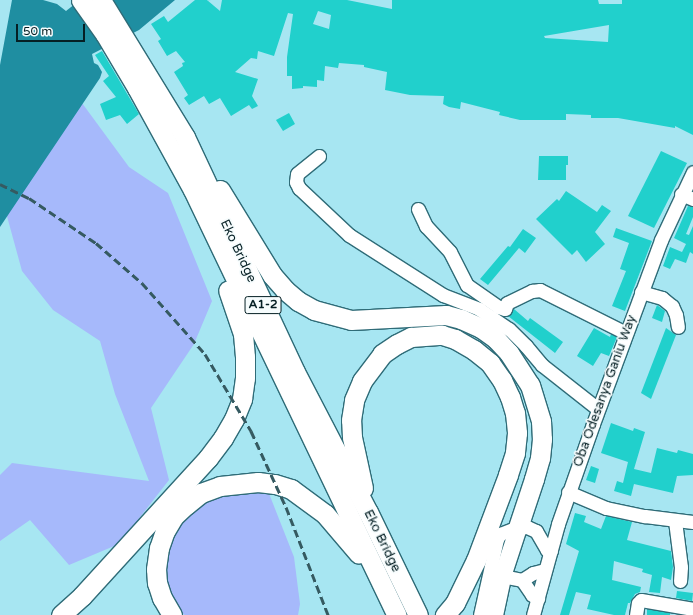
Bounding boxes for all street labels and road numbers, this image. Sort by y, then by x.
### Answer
street label: Eko Bridge [217,217,259,285]
road number: A1-2 [244,295,282,315]
street label: Oba Odesanya Ganiu Way [570,313,640,469]
street label: Eko Bridge [360,507,404,575]

